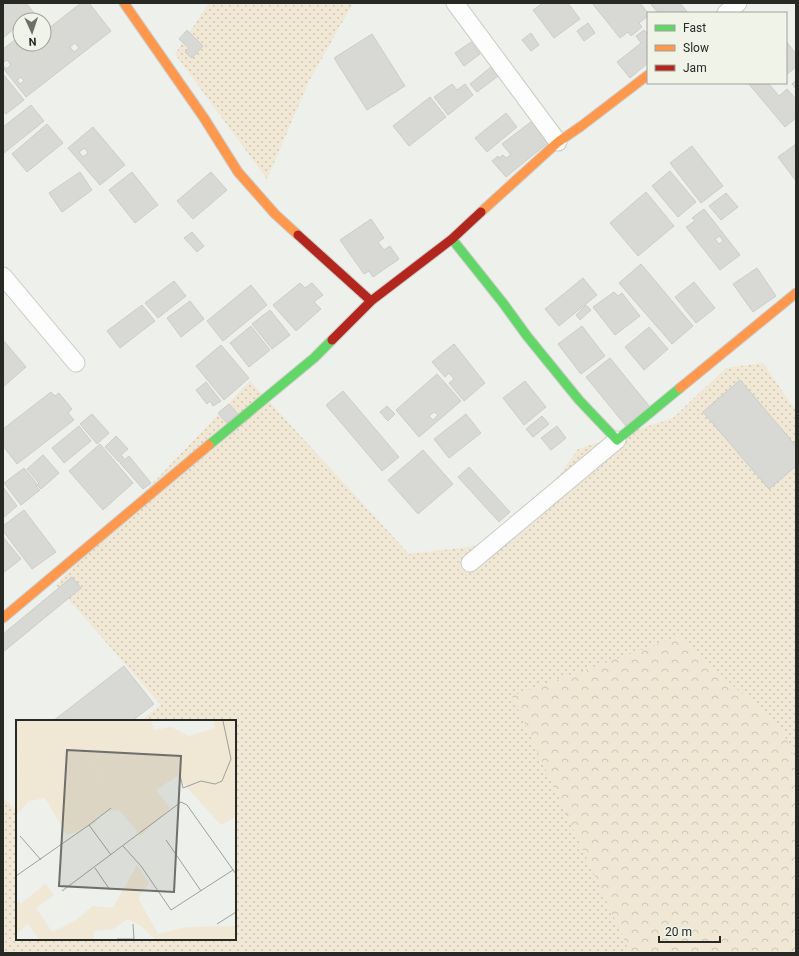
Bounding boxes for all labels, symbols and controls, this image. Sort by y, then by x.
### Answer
north arrow [12,12,52,52]
legend [647,12,787,84]
text: Fast [683,21,706,35]
text: N [28,35,37,48]
text: Slow [683,41,709,55]
text: Jam [683,61,707,75]
inset map [16,720,236,940]
scale bar [659,918,720,944]
text: 20 m [665,925,692,939]

